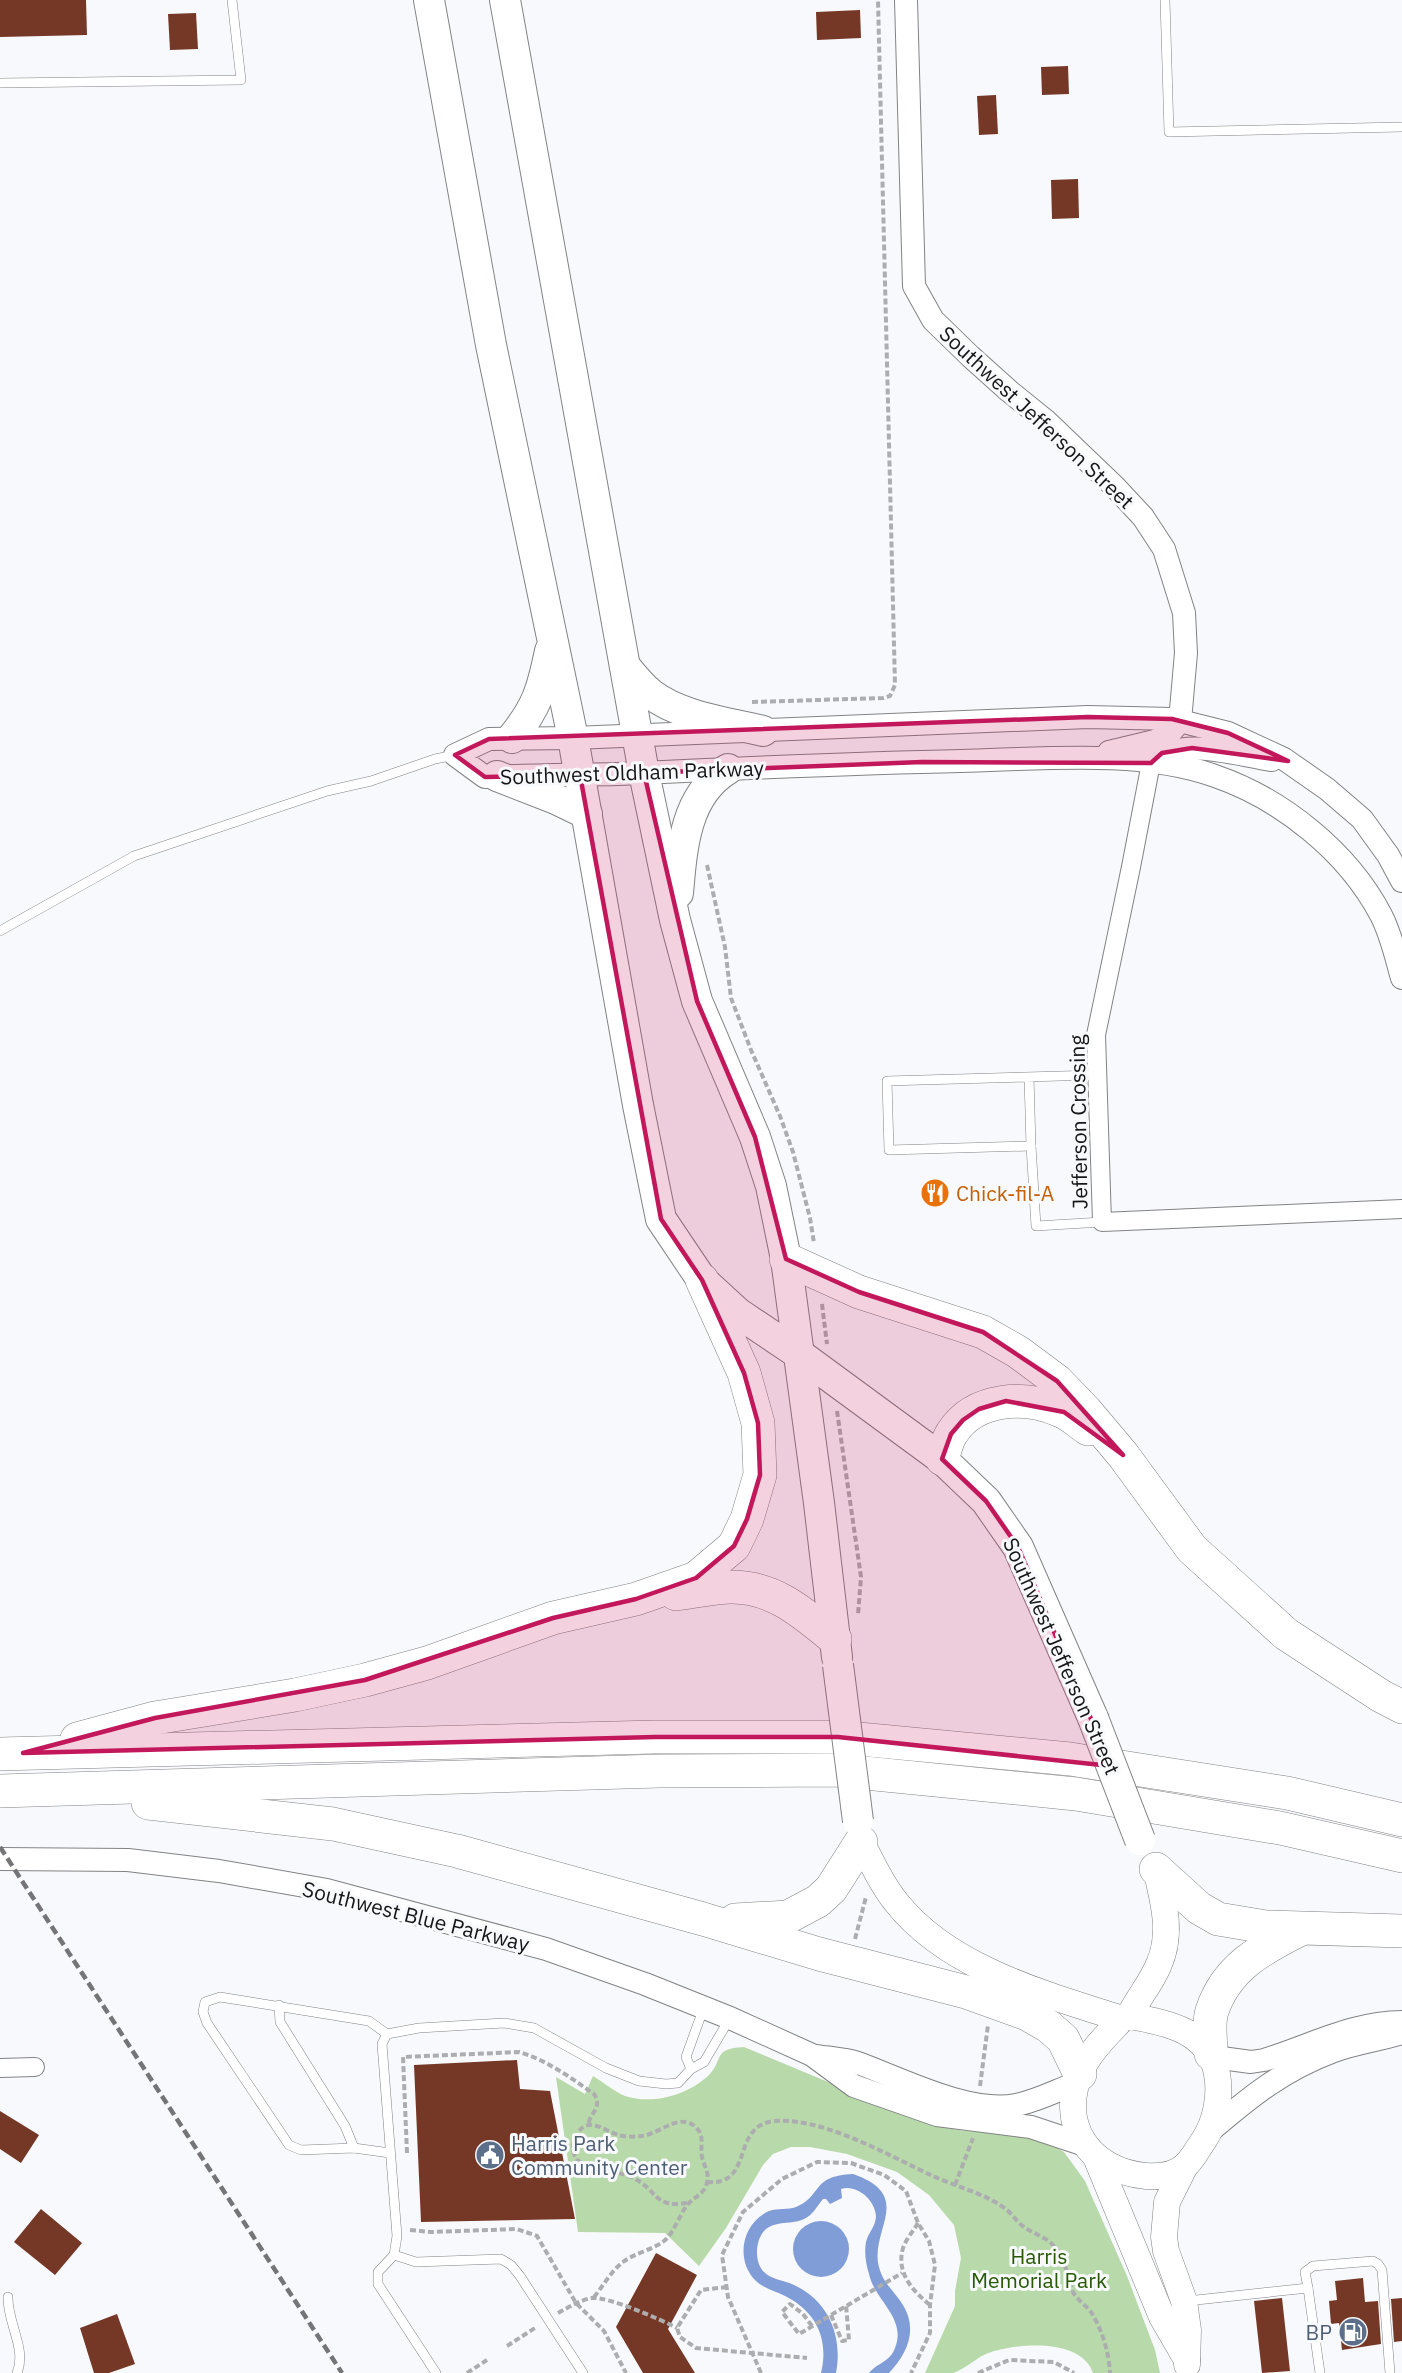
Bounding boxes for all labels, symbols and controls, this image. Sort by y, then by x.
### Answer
street label: Southwest Jefferson Street [934,319,1140,515]
street label: Southwest Oldham Parkway [499,753,765,791]
street label: Jefferson Crossing [1062,1034,1094,1210]
restaurant icon: Chick-fil-A [919,1177,951,1209]
place label: Chick-fil-A [956,1179,1054,1207]
street label: Southwest Jefferson Street [997,1533,1127,1779]
street label: Southwest Blue Parkway [300,1874,533,1958]
place label: Harris Park Community Center [511,2129,688,2181]
public building icon: Harris Park Community Center [474,2139,506,2171]
park label: Harris Memorial Park [971,2242,1107,2294]
fuel station icon: BP [1337,2316,1369,2348]
place label: BP [1306,2318,1332,2346]

